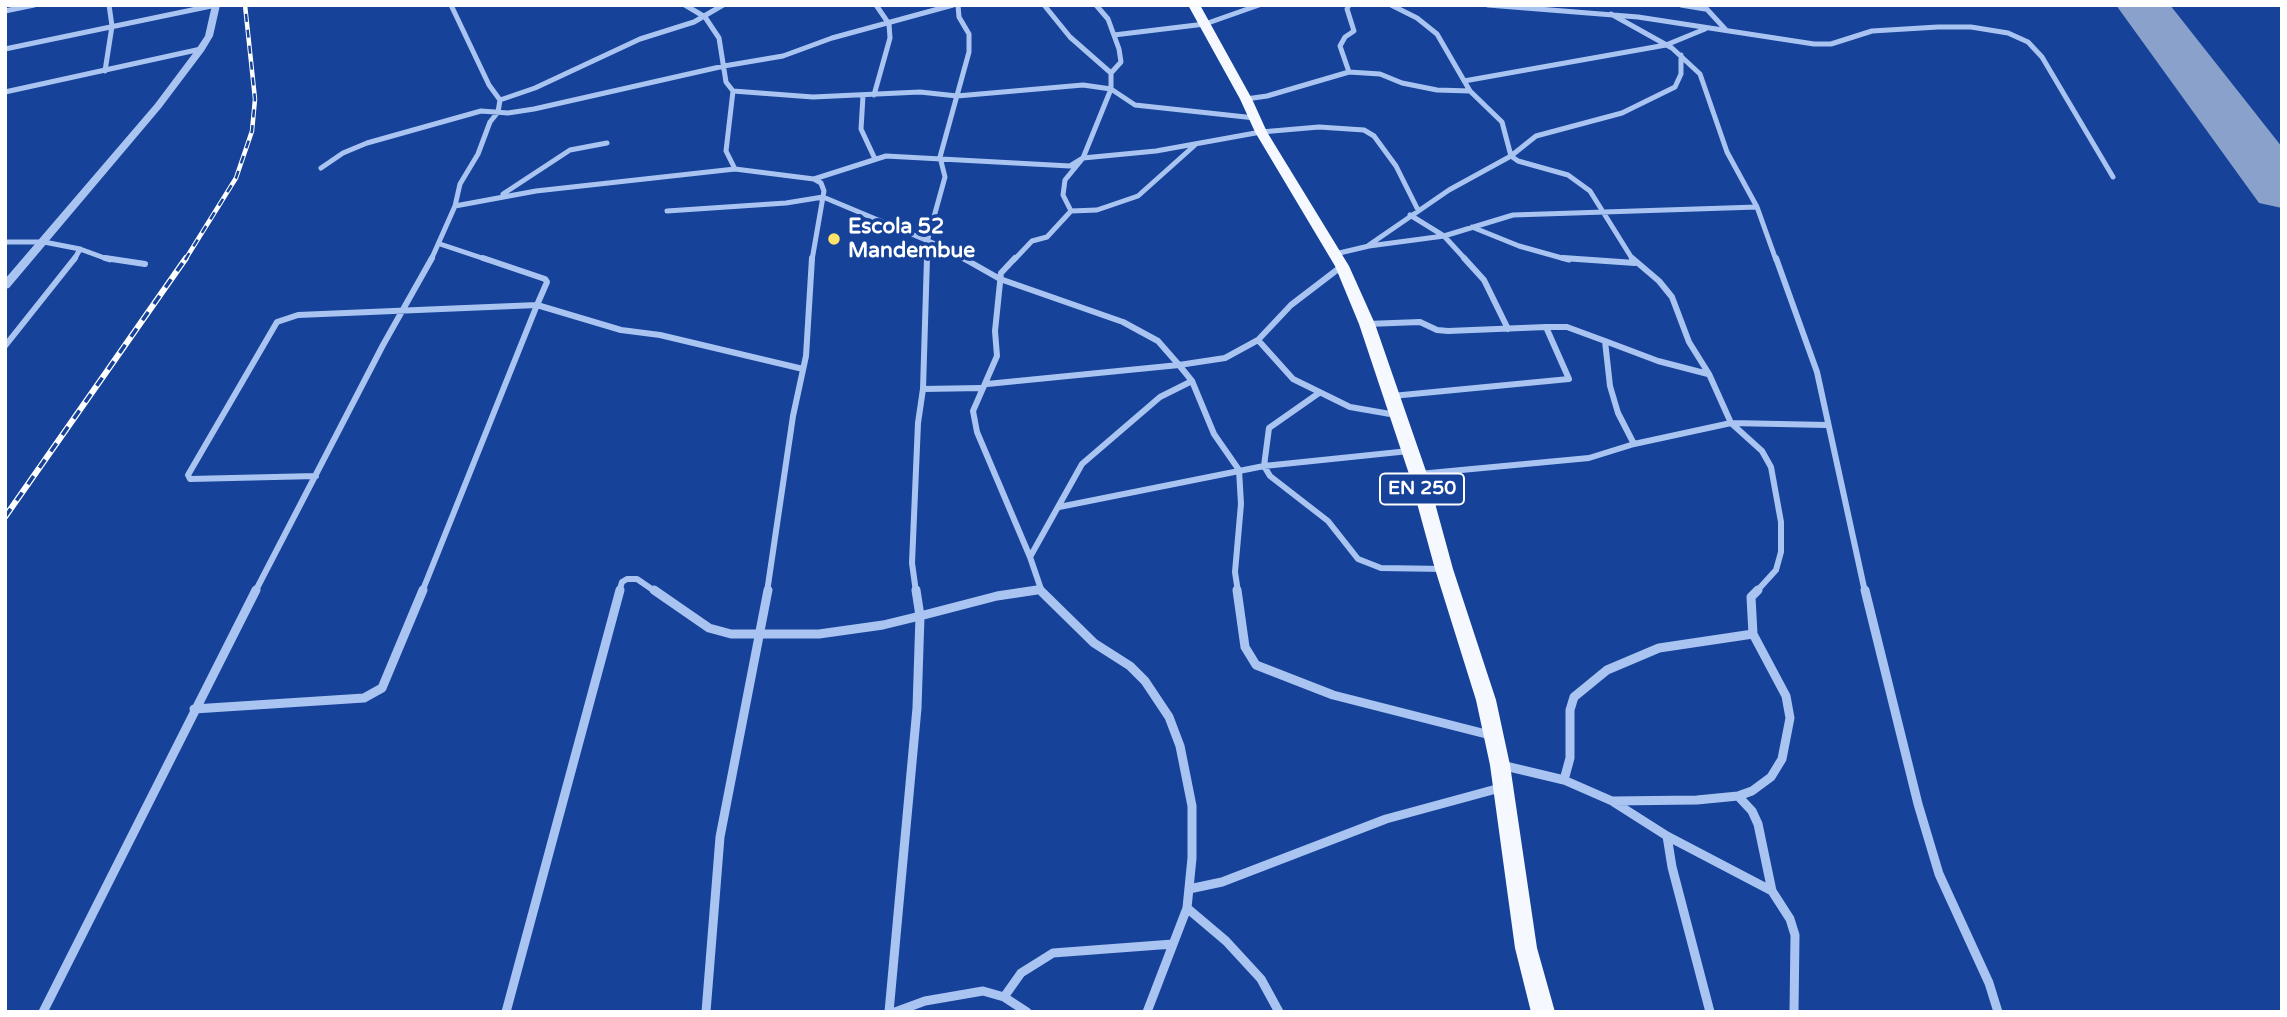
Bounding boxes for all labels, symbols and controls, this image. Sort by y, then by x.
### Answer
place label: Escola 52 Mandembue [848,214,975,264]
marker: Escola 52 Mandembue [826,231,842,247]
road number: EN 250 [1380,474,1464,504]

